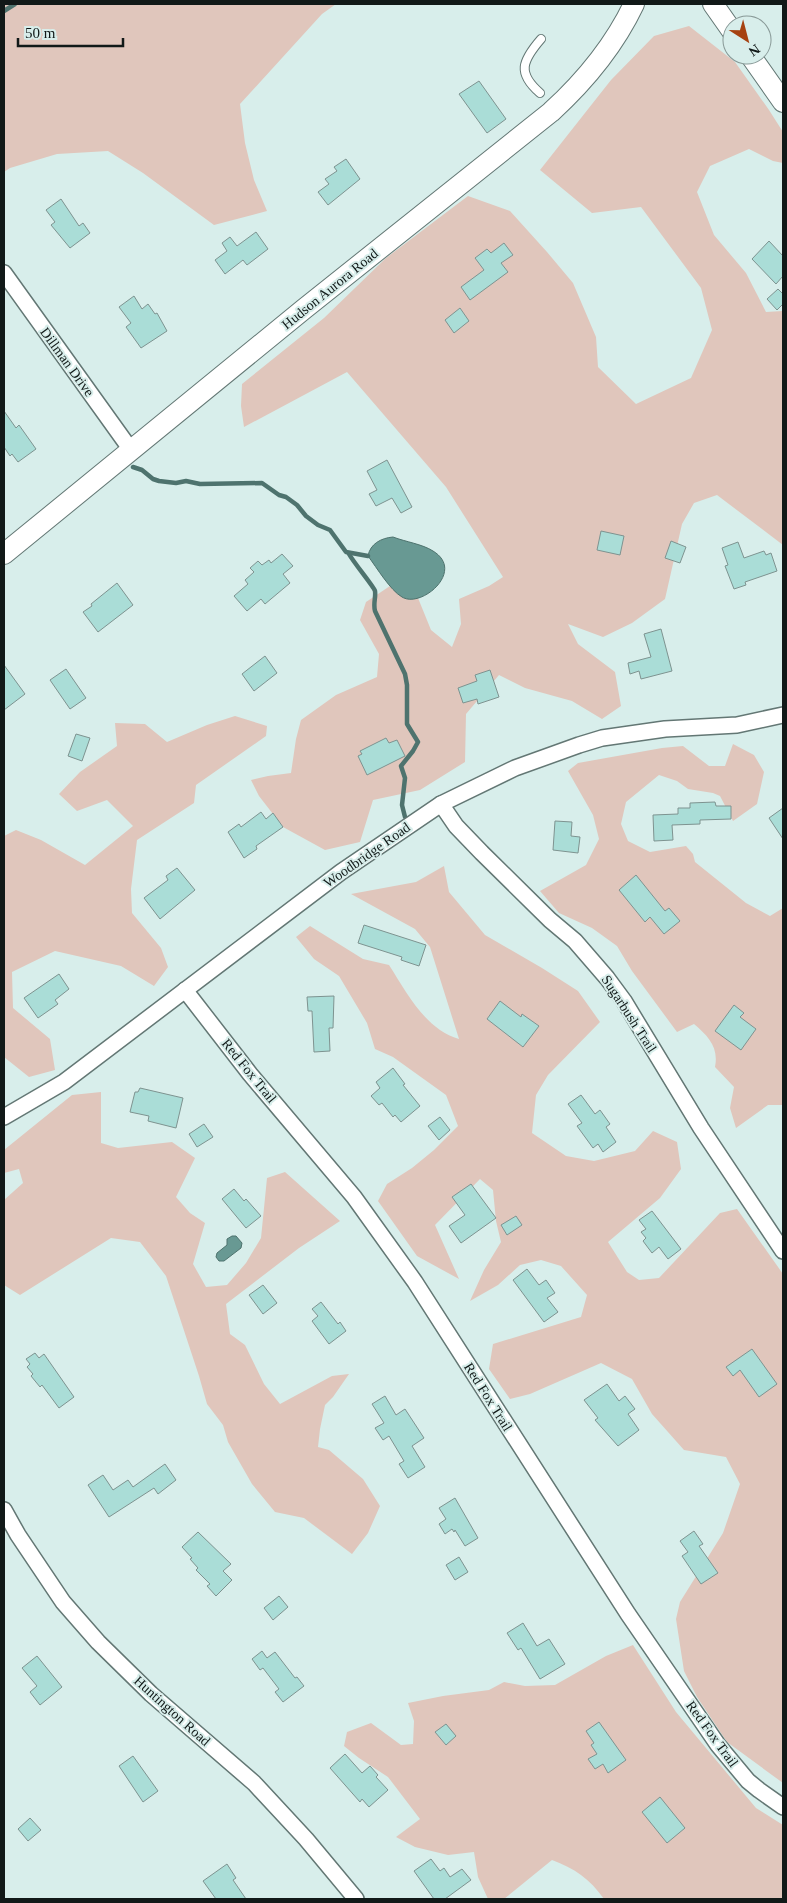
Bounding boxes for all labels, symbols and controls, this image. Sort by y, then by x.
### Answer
scale bar [18,15,122,47]
north arrow [722,15,772,65]
text: 50 m [25,25,56,41]
text: N [746,41,763,59]
street label: Hudson Aurora Road [279,246,381,332]
street label: Dillman Drive [37,325,97,399]
street label: Woodbridge Road [321,820,413,890]
street label: Sugarbush Trail [598,973,660,1056]
street label: Red Fox Trail [219,1036,279,1106]
street label: Red Fox Trail [461,1360,515,1434]
street label: Huntington Road [131,1673,213,1749]
street label: Red Fox Trail [683,1698,741,1770]

